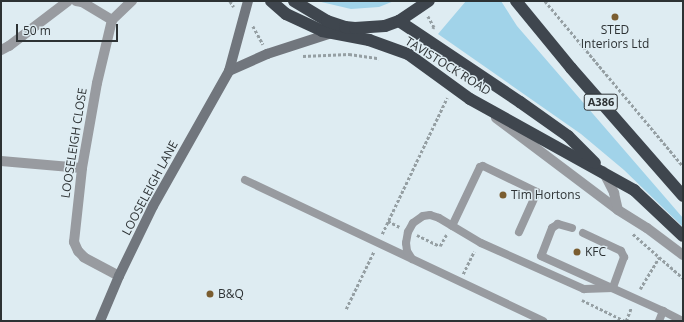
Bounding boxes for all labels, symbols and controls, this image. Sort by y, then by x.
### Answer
marker: STED Interiors Ltd [610,12,620,22]
scale bar [18,16,120,42]
text: 50 m [23,22,51,39]
place label: STED Interiors Ltd [581,23,649,51]
street label: TAVISTOCK ROAD [403,34,493,98]
street label: LOOSELEIGH CLOSE [58,87,90,199]
road number: A386 [583,93,619,111]
street label: LOOSELEIGH LANE [119,138,181,238]
place label: Tim Hortons [511,188,580,202]
marker: Tim Hortons [498,190,508,200]
place label: KFC [585,245,606,259]
marker: KFC [572,247,582,257]
place label: B&Q [218,287,244,301]
marker: B&Q [205,289,215,299]

